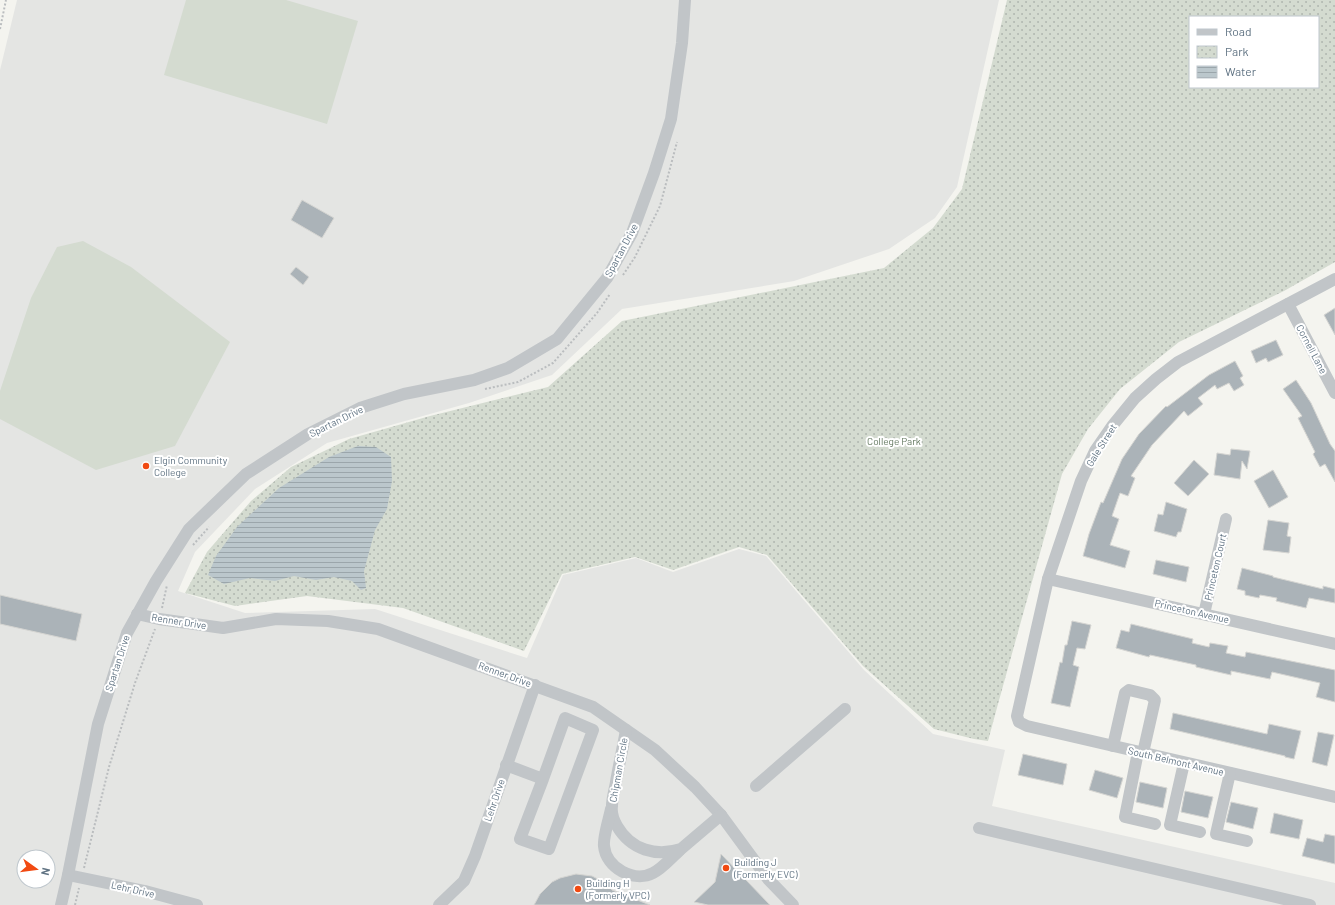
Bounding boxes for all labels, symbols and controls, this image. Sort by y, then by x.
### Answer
legend [1189,16,1319,88]
text: Road [1225,24,1252,38]
text: Park [1225,44,1249,58]
text: Water [1225,64,1257,78]
street label: Spartan Drive [602,221,640,279]
street label: Cornell Lane [1294,322,1330,376]
street label: Spartan Drive [307,403,365,439]
street label: Gale Street [1083,421,1119,469]
park label: College Park [867,435,921,447]
place label: Elgin Community College [154,454,228,478]
marker: Elgin Community College [141,461,151,471]
street label: Princeton Court [1201,532,1229,602]
street label: Princeton Avenue [1154,597,1230,625]
street label: Renner Drive [151,611,207,631]
street label: Spartan Drive [102,633,132,693]
street label: Renner Drive [477,659,533,689]
street label: Chipman Circle [606,737,630,803]
street label: South Belmont Avenue [1127,744,1225,778]
street label: Lehr Drive [481,777,507,823]
north arrow [16,849,56,889]
place label: Building J (Formerly EVC) [733,856,798,880]
marker: Building J (Formerly EVC) [721,863,731,873]
text: N [39,866,53,877]
place label: Building H (Formerly VPC) [585,877,650,901]
street label: Lehr Drive [110,878,156,900]
marker: Building H (Formerly VPC) [573,884,583,894]

